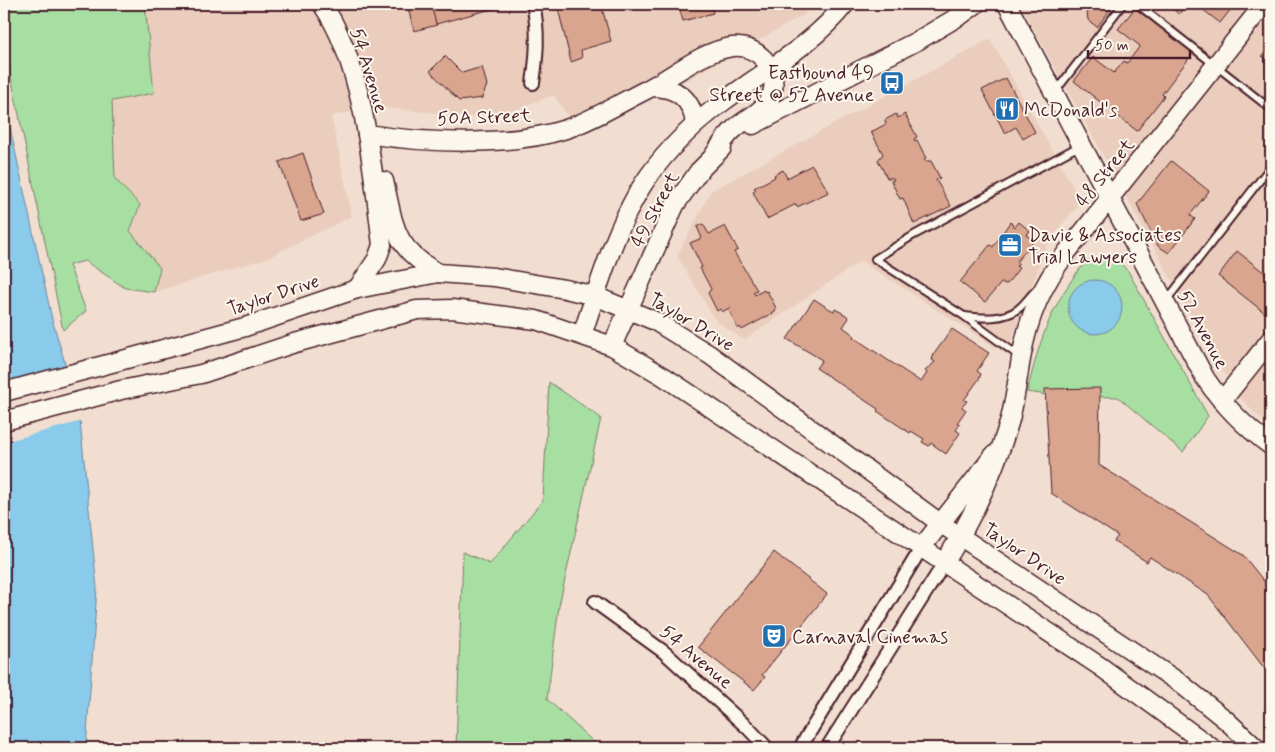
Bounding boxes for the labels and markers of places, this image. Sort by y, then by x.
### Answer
place label: Eastbound 49 Street @ 52 Avenue [709,61,874,108]
bus stop icon: Eastbound 49 Street @ 52 Avenue [879,70,905,96]
restaurant icon: McDonald's [994,96,1020,122]
place label: McDonald's [1024,98,1118,123]
place label: Davie & Associates Trial Lawyers [1028,223,1182,270]
office icon: Davie & Associates Trial Lawyers [997,232,1023,258]
theatre icon: Carnaval Cinemas [761,623,787,649]
place label: Carnaval Cinemas [792,625,948,650]

